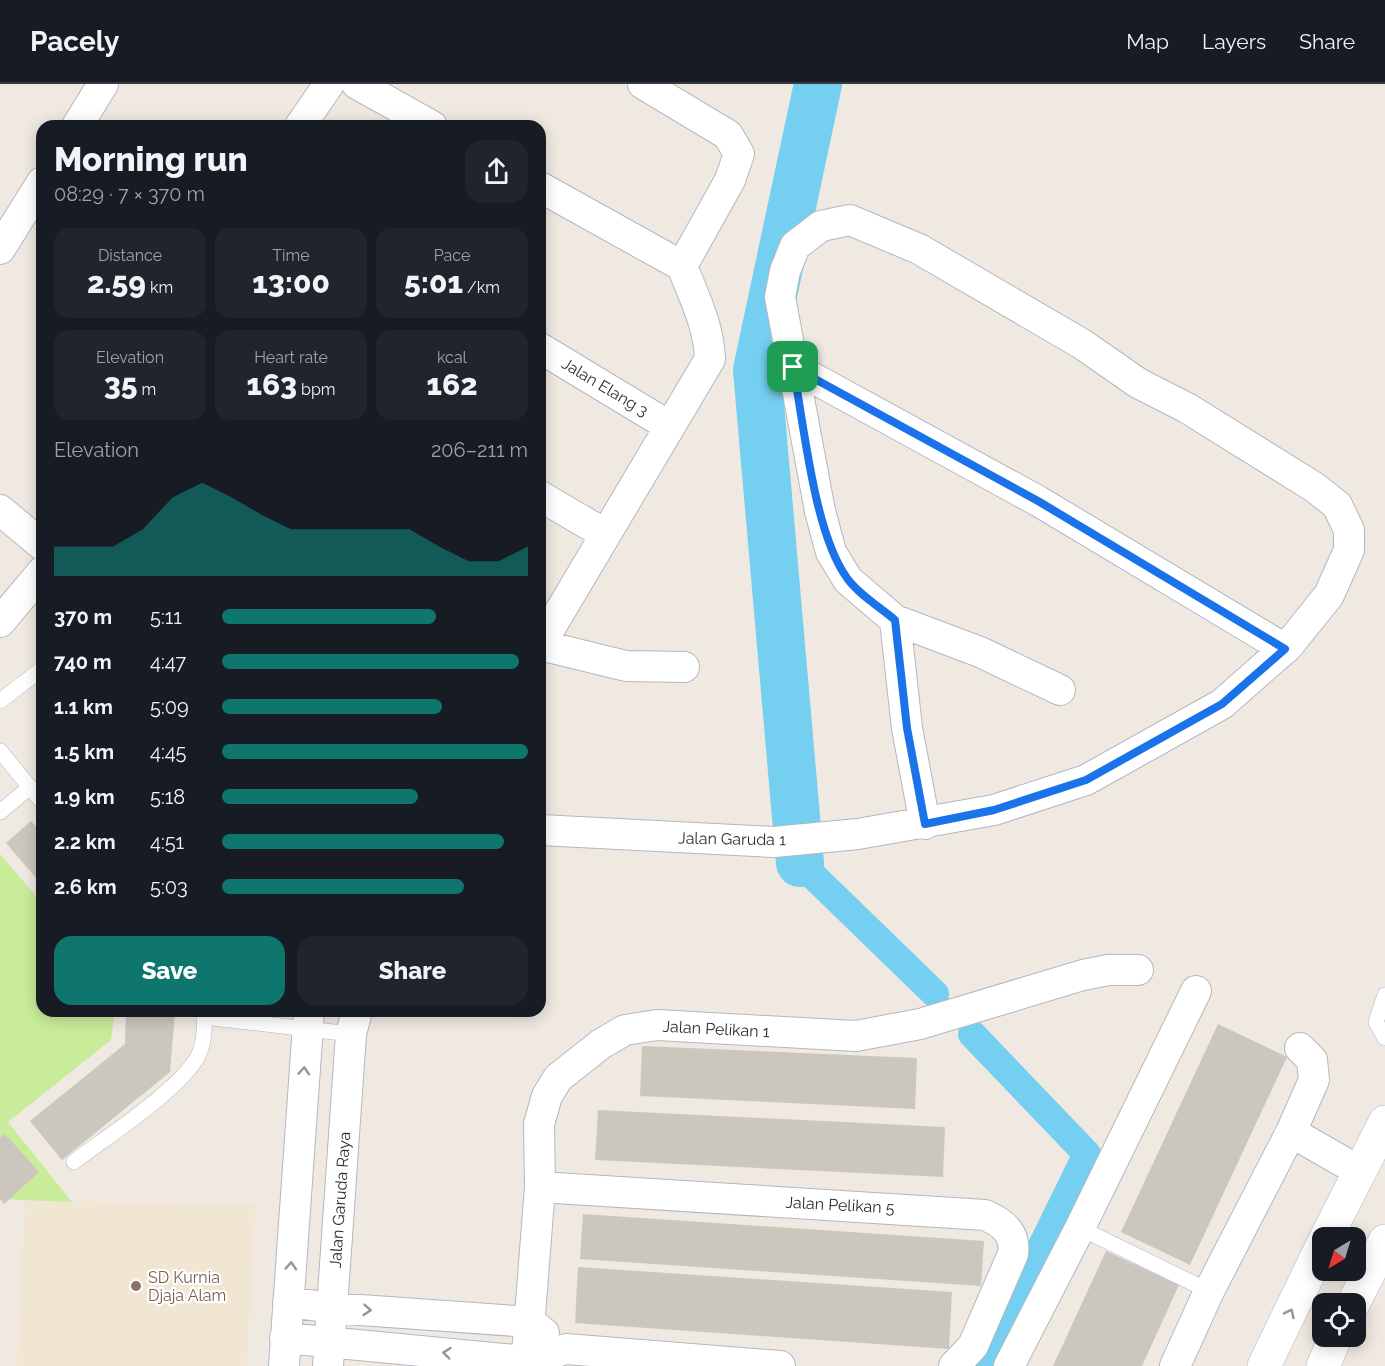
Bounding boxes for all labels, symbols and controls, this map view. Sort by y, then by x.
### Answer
text: Pacely [30,25,119,58]
text: Map [1126,29,1169,54]
text: Layers [1202,29,1266,54]
text: Share [1299,29,1355,54]
text: Morning run [54,140,248,179]
button: share [465,140,528,203]
text: 08:29 · 7 × 370 m [54,182,205,206]
text: Distance [98,246,162,265]
text: Time [272,246,310,265]
text: Pace [434,246,470,265]
text: 2.59 [87,265,146,300]
text: 13:00 [252,265,330,300]
text: 5:01 [404,265,463,300]
text: km [146,278,173,297]
text: /km [463,278,500,297]
pin [767,341,818,392]
text: Elevation [96,348,164,367]
text: Heart rate [254,348,328,367]
text: kcal [437,348,467,367]
icon: arrive [776,350,809,383]
street label: Jalan Elang 3 [558,354,652,420]
text: 35 [104,367,138,402]
text: 163 [246,367,297,402]
text: 162 [426,367,478,402]
text: m [138,380,156,399]
text: bpm [297,380,336,399]
text: Elevation [54,438,139,462]
text: 206–211 m [431,438,528,462]
text: 370 m [54,605,112,629]
text: 5:11 [150,605,182,629]
text: 740 m [54,650,112,674]
text: 4:47 [150,650,186,674]
text: 1.1 km [54,695,113,719]
text: 5:09 [150,695,189,719]
text: 1.5 km [54,740,114,764]
text: 4:45 [150,740,187,764]
text: 1.9 km [54,785,115,809]
text: 5:18 [150,785,185,809]
street label: Jalan Garuda 1 [678,829,786,849]
text: 2.2 km [54,830,116,854]
text: 4:51 [150,830,184,854]
text: 2.6 km [54,875,117,899]
text: 5:03 [150,875,188,899]
button: Save [54,936,285,1005]
button: Share [297,936,528,1005]
street label: Jalan Pelikan 1 [662,1017,770,1041]
one-way arrow [297,1067,310,1076]
street label: Jalan Garuda Raya [326,1131,354,1269]
street label: Jalan Pelikan 5 [785,1193,895,1217]
north arrow [1312,1227,1366,1281]
map controls [1312,1227,1366,1347]
one-way arrow [284,1261,297,1270]
place label: SD Kurnia Djaja Alam [148,1268,226,1305]
marker: SD Kurnia Djaja Alam [129,1279,143,1293]
button: locate [1312,1293,1366,1347]
one-way arrow [363,1304,372,1317]
one-way arrow [1282,1309,1294,1320]
one-way arrow [442,1347,451,1360]

